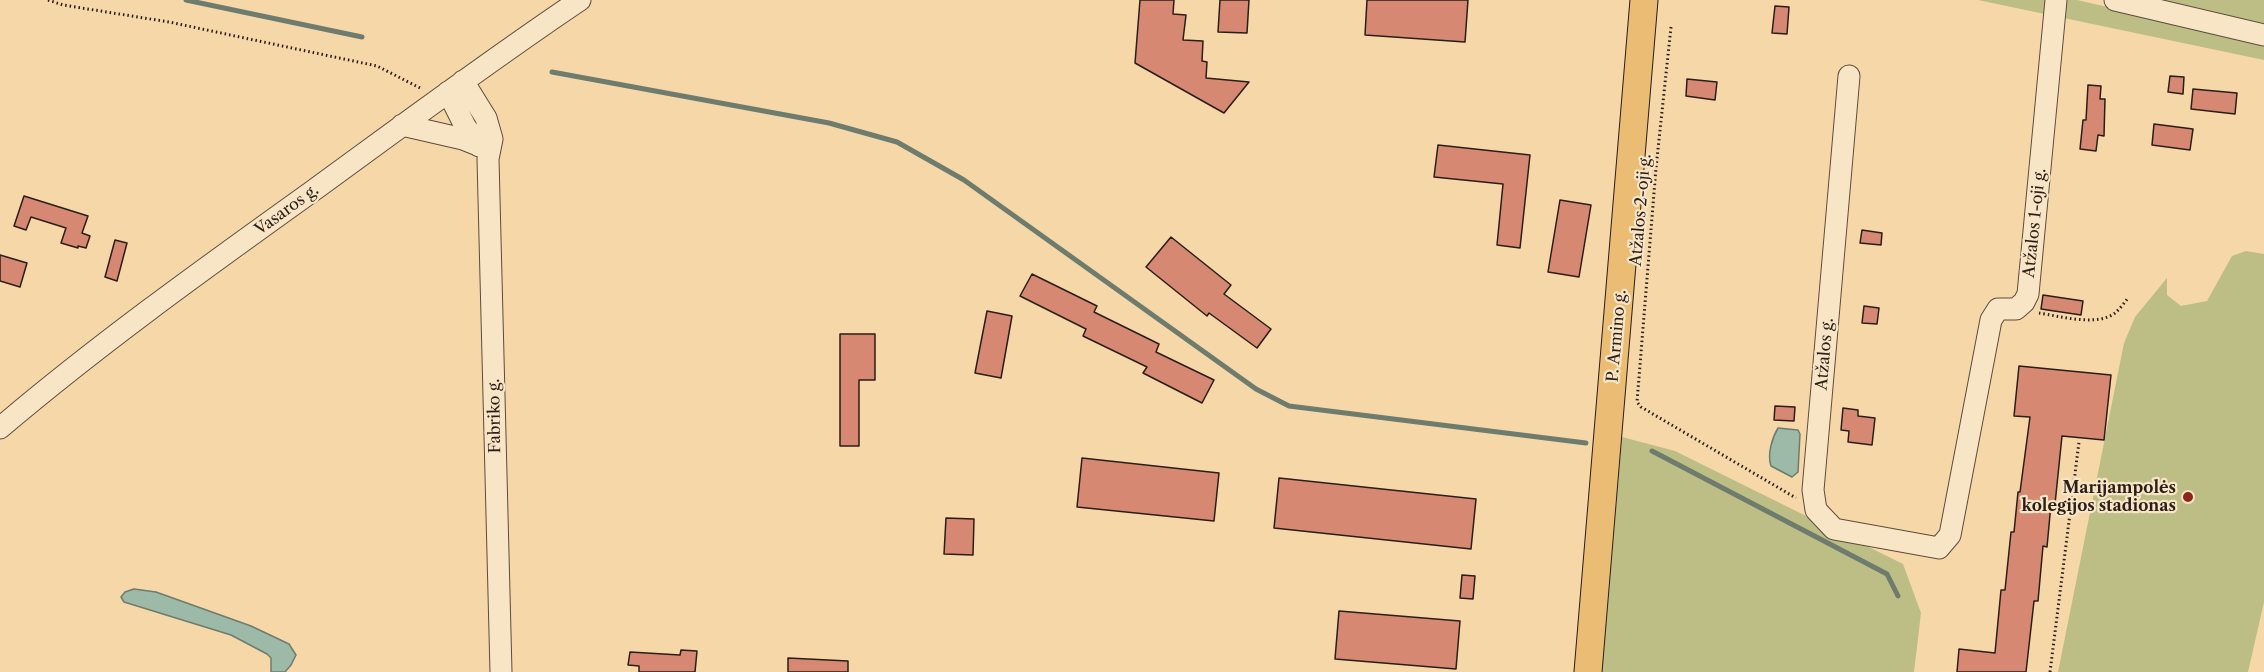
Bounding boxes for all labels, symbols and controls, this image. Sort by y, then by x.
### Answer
street label: Atžalos 2-oji g. [1627,153,1655,267]
street label: Atžalos 1-oji g. [2020,167,2050,279]
street label: Vasaros g. [251,180,323,240]
street label: P. Armino g. [1603,289,1631,383]
street label: Atžalos g. [1812,317,1838,391]
street label: Fabriko g. [485,378,505,454]
place label: Marijampolės kolegijos stadionas [2022,478,2176,516]
marker: Marijampolės kolegijos stadionas [2181,490,2195,504]

